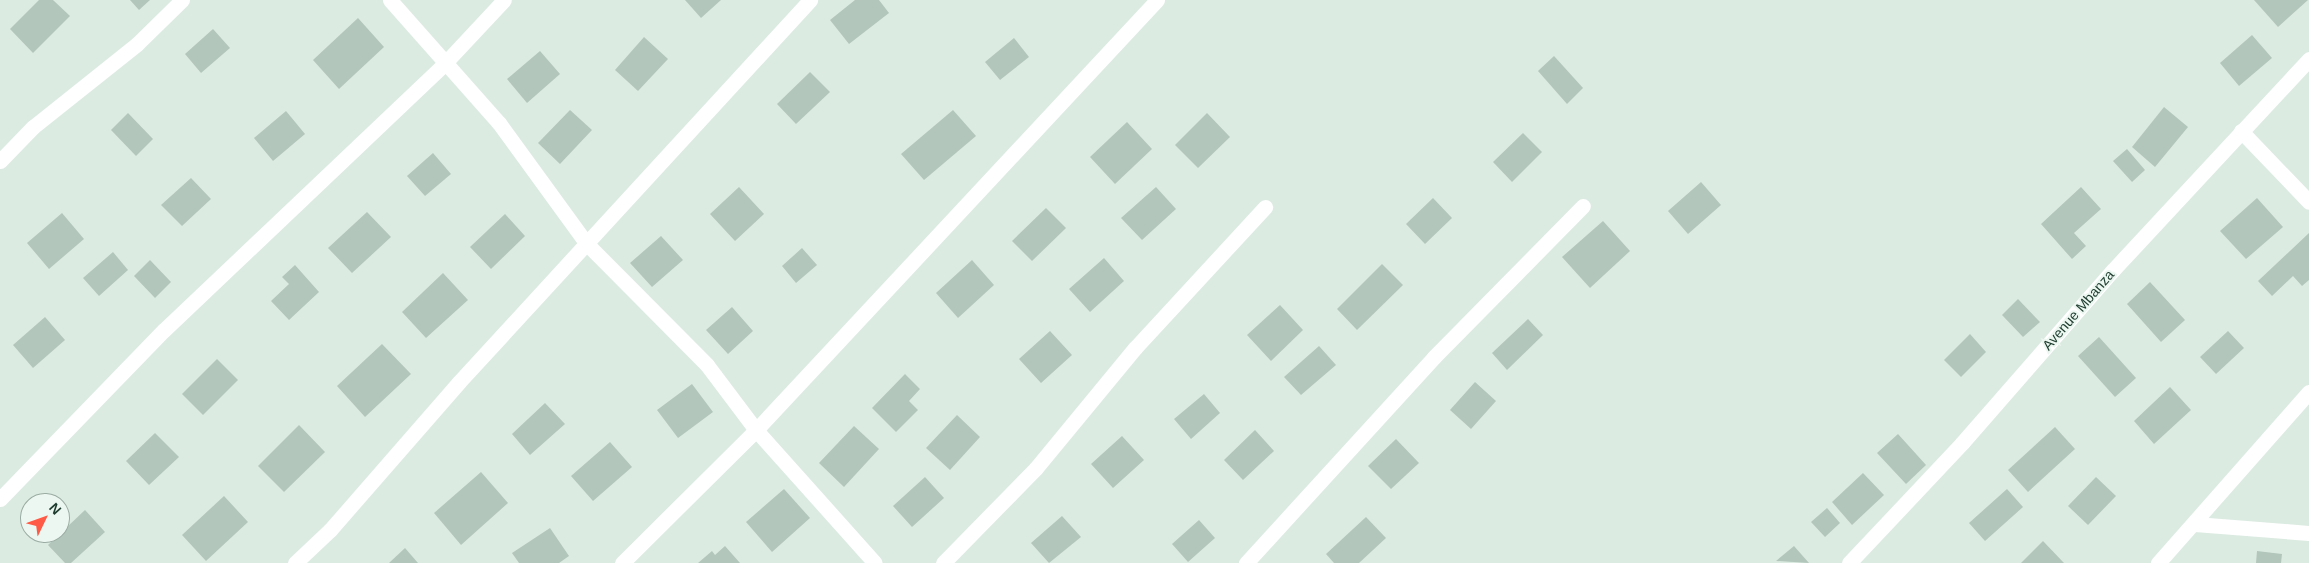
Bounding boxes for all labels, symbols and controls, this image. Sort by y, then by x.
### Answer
street label: Avenue Mbanza [2039,266,2117,354]
north arrow [20,493,70,543]
text: N [46,500,65,518]

